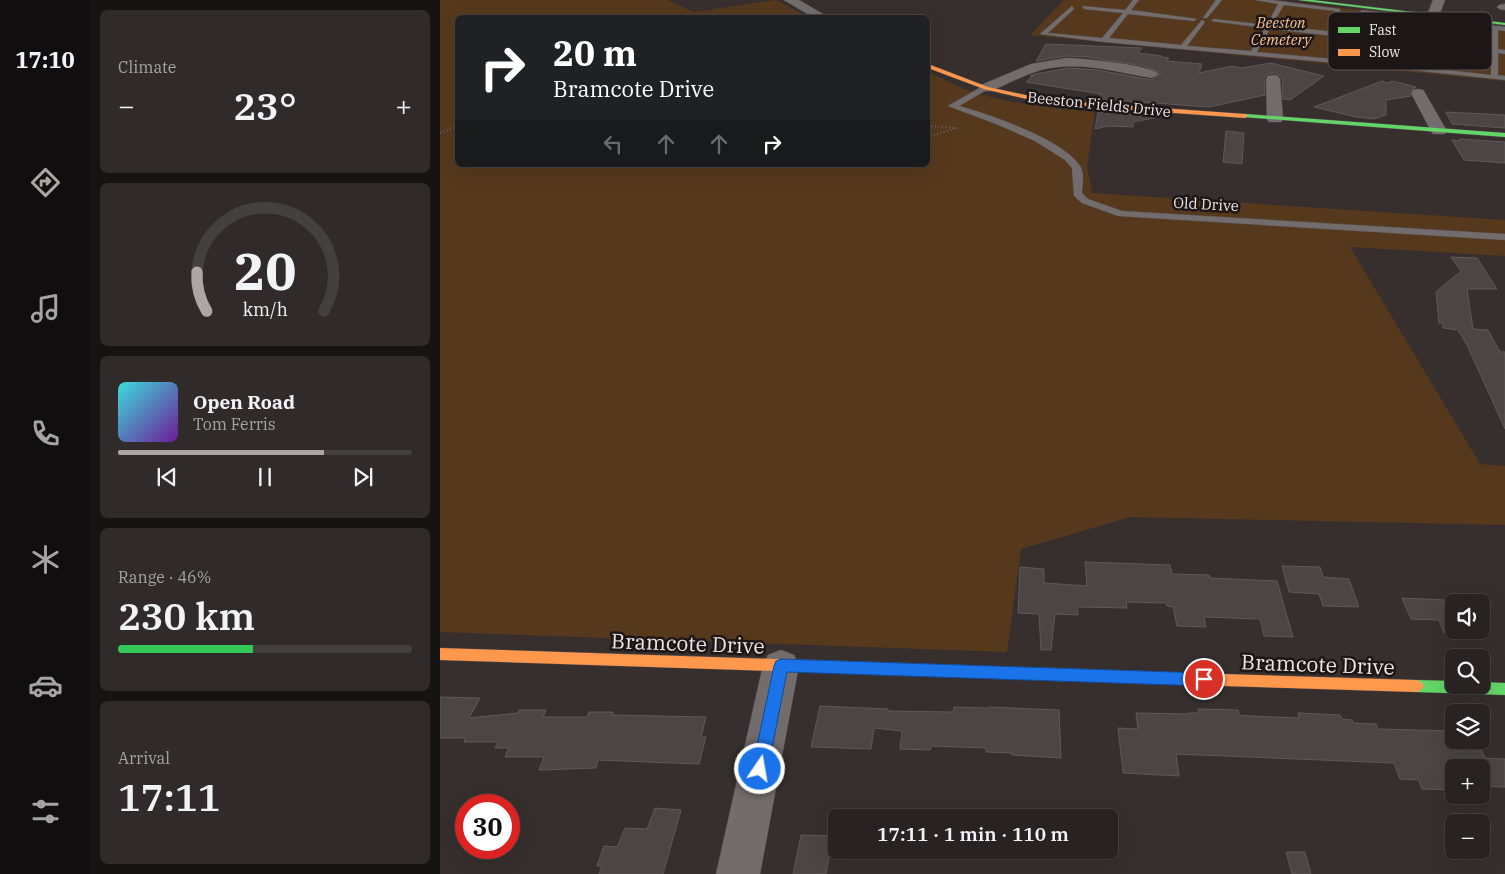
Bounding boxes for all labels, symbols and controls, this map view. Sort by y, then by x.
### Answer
legend [1328,12,1492,70]
park label: Beeston Cemetery [1251,13,1312,49]
text: Fast [1369,21,1397,39]
text: 20 m [553,30,637,76]
icon: right [470,35,535,100]
text: Slow [1369,43,1400,61]
text: 17:10 [15,45,75,74]
text: Climate [118,57,176,77]
text: Bramcote Drive [553,74,714,103]
text: 23° [233,81,297,130]
text: − [118,87,135,124]
text: + [395,87,412,124]
street label: Beeston Fields Drive [1026,87,1172,121]
icon: left [599,130,627,158]
icon: ahead [652,130,680,158]
icon: ahead [705,130,733,158]
icon: right [758,130,786,158]
icon: directions [28,165,63,200]
street label: Old Drive [1173,193,1239,215]
text: 20 [234,237,296,304]
icon: music [28,291,63,326]
text: km/h [242,298,288,321]
text: Open Road [193,390,295,414]
text: Tom Ferris [193,414,276,434]
icon: phone [28,416,63,451]
icon: previous [153,463,181,491]
icon: pause [251,463,279,491]
icon: next [349,463,377,491]
icon: climate [28,542,63,577]
text: Range · 46% [118,567,211,587]
text: 230 km [118,591,255,640]
map controls [1445,594,1490,859]
button: sound [1445,594,1490,639]
street label: Bramcote Drive [611,626,765,660]
street label: Bramcote Drive [1241,647,1395,681]
button: search [1445,649,1490,694]
pin [1183,658,1225,700]
icon: arrive [1190,665,1218,693]
icon: car [28,668,63,703]
button: layers [1445,704,1490,749]
position arrow [733,742,785,794]
text: Arrival [118,748,170,768]
button: + [1445,759,1490,804]
text: 17:11 [118,772,221,821]
icon: filters [28,794,63,829]
speed limit sign: 30 [455,794,520,859]
button: − [1445,814,1490,859]
text: 17:11 · 1 min · 110 m [877,822,1069,846]

